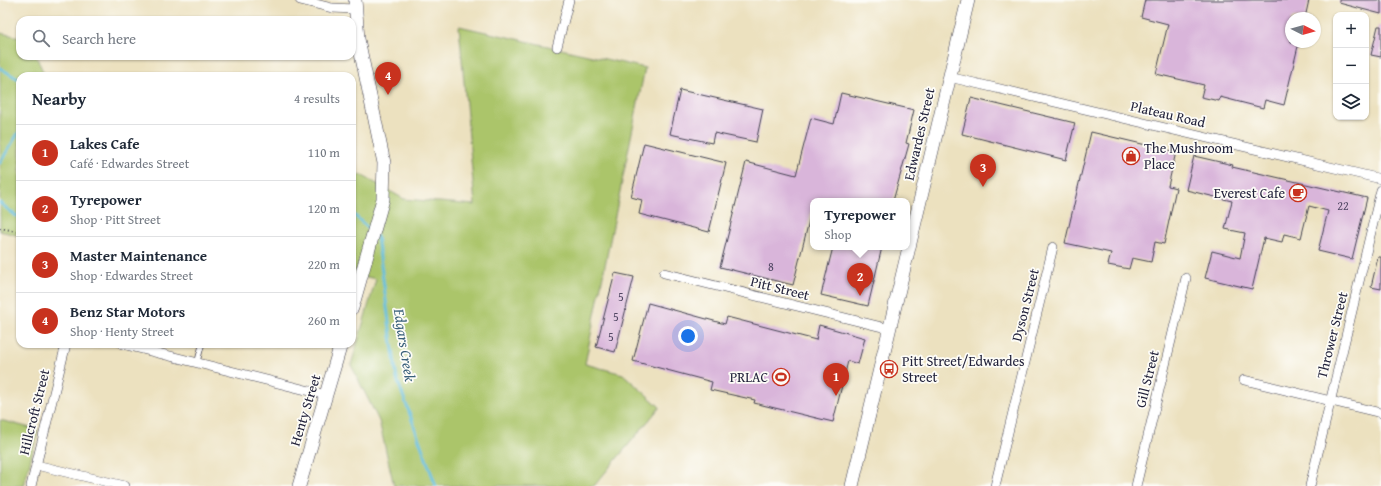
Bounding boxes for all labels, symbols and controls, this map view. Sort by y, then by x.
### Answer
north arrow [1285,12,1321,48]
map controls [1333,12,1369,120]
button: + [1333,12,1369,48]
search box [16,16,356,60]
icon: search [30,27,52,49]
text: Search here [62,28,136,49]
button: − [1333,48,1369,84]
pin: 4 [375,62,401,95]
button: layers [1333,84,1369,120]
text: Nearby [32,86,86,111]
street label: Edwardes Street [899,86,939,182]
text: 4 results [294,89,340,108]
street label: Plateau Road [1129,96,1208,132]
text: Lakes Cafe [70,133,140,154]
place label: The Mushroom Place [1144,138,1234,174]
text: 1 [42,143,48,162]
text: 110 m [308,143,340,162]
shop icon: The Mushroom Place [1121,146,1141,166]
text: Café · Edwardes Street [70,154,189,173]
pin: 3 [970,154,996,187]
place label: Everest Cafe [1214,183,1285,203]
cafe icon: Everest Cafe [1288,183,1308,203]
text: Tyrepower [70,189,142,210]
house number: 22 [1337,197,1349,214]
popup [810,198,910,250]
text: 2 [42,199,48,218]
text: 120 m [308,199,340,218]
text: Tyrepower [824,204,896,225]
text: Shop · Pitt Street [70,210,161,229]
text: Shop [824,225,851,244]
text: Master Maintenance [70,245,207,266]
text: 3 [42,255,48,274]
text: 220 m [308,255,340,274]
house number: 8 [768,258,774,275]
pin: 2 [847,263,873,296]
text: Shop · Edwardes Street [70,266,193,285]
street label: Dyson Street [1006,266,1044,344]
street label: Pitt Street [749,271,812,305]
house number: 5 [618,288,624,305]
street label: Thrower Street [1312,289,1352,380]
text: Benz Star Motors [70,301,185,322]
water label: Edgars Creek [389,306,421,383]
house number: 5 [613,308,619,325]
text: 4 [42,311,48,330]
text: 260 m [308,311,340,330]
text: Shop · Henty Street [70,322,174,341]
your location [678,326,698,346]
house number: 5 [608,328,614,345]
street label: Gill Street [1130,348,1164,410]
place label: Pitt Street/Edwardes Street [902,351,1025,387]
bus stop icon: Pitt Street/Edwardes Street [879,359,899,379]
pin: 1 [823,363,849,396]
street label: Hillcroft Street [14,367,54,457]
place label: PRLAC [730,367,768,387]
sports icon: PRLAC [771,367,791,387]
street label: Henty Street [285,372,325,448]

